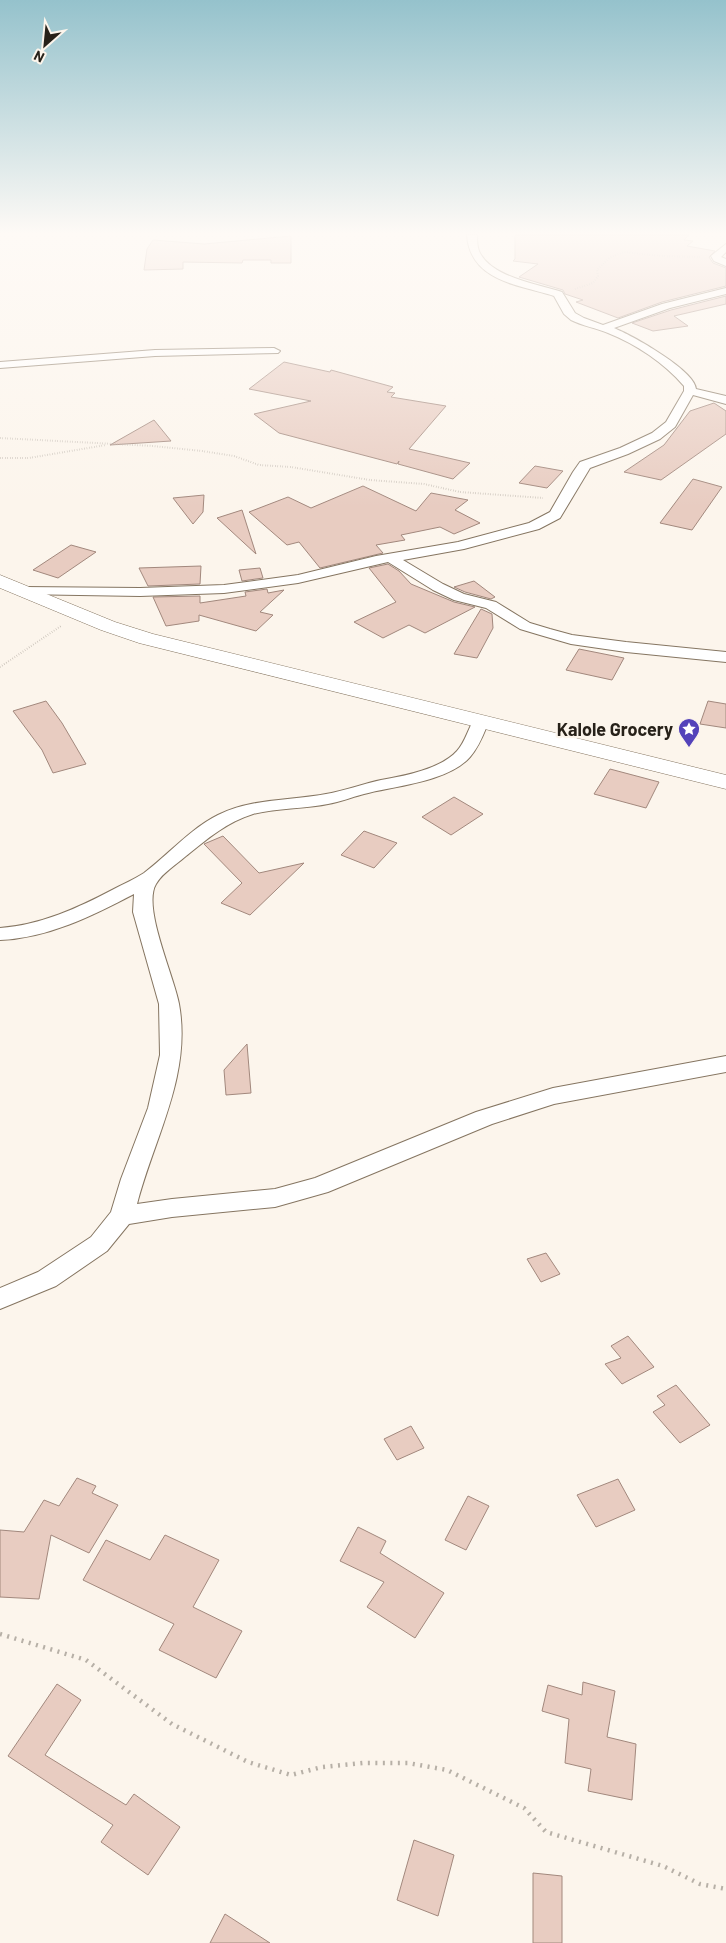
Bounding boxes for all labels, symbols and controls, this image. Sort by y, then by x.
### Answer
north arrow [20,20,70,70]
text: N [31,47,47,67]
place icon: Kalole Grocery [677,717,701,748]
place label: Kalole Grocery [557,718,673,740]

